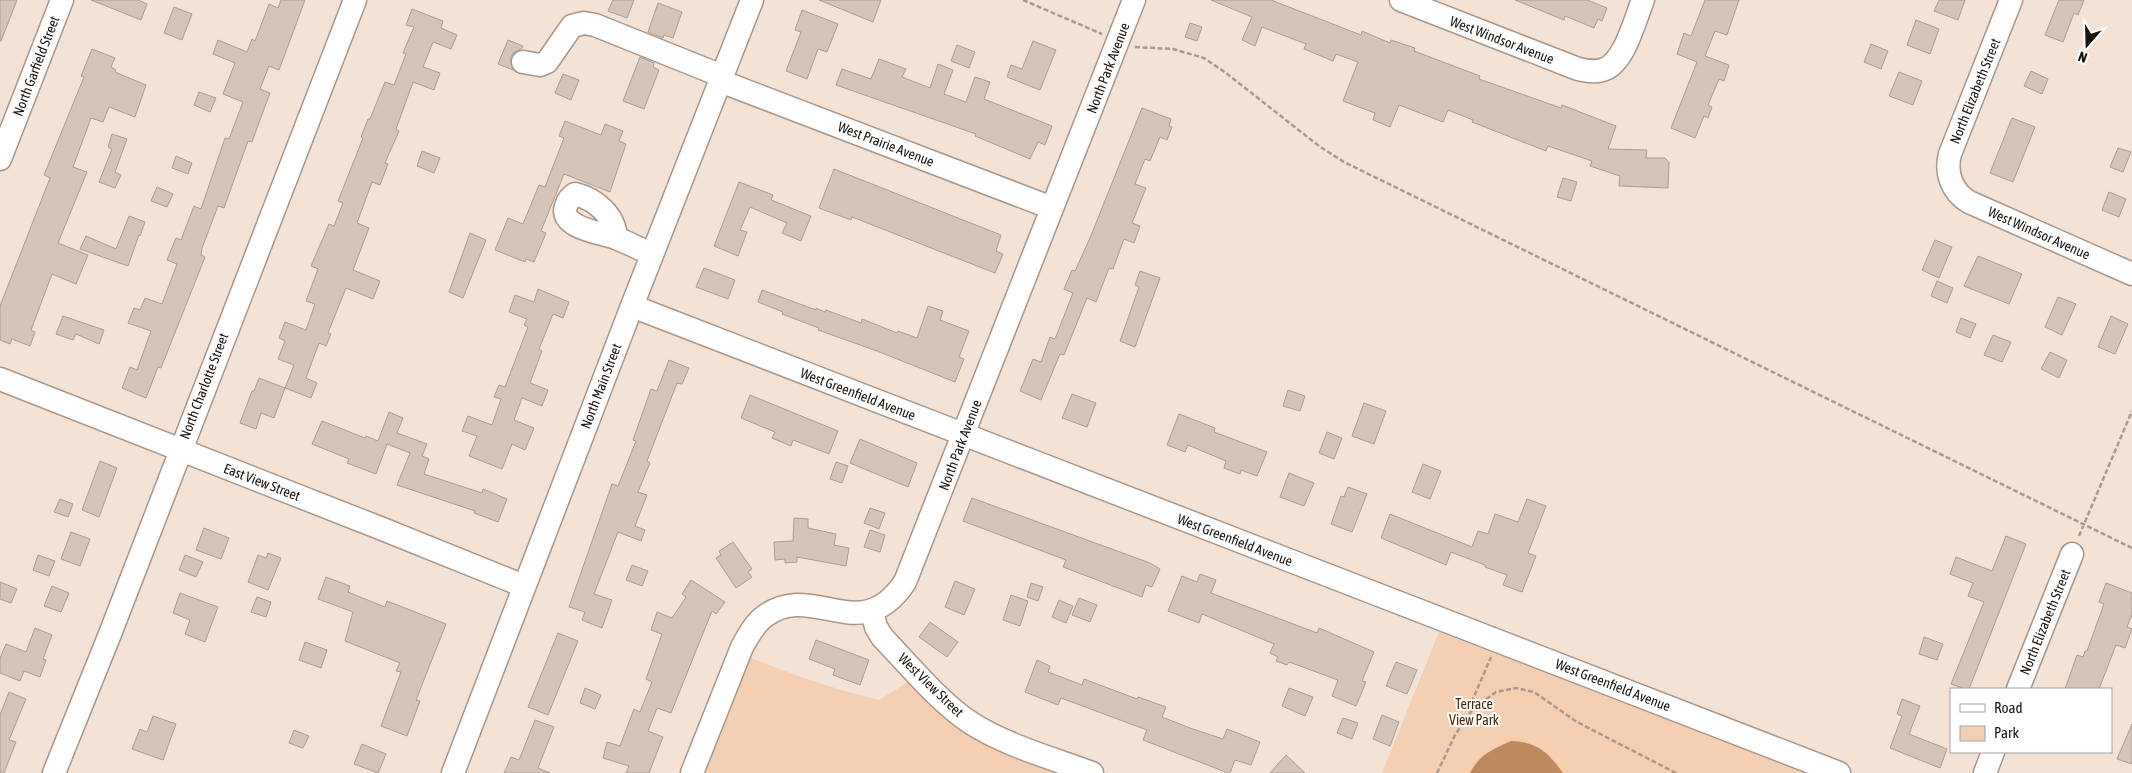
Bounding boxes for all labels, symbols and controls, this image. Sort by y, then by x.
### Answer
street label: West Windsor Avenue [1448,13,1556,67]
street label: North Garfield Street [10,14,62,118]
street label: North Park Avenue [1083,20,1133,116]
north arrow [2062,20,2112,70]
street label: North Elizabeth Street [1947,36,2003,146]
text: N [2076,48,2089,66]
street label: West Prairie Avenue [836,118,936,170]
street label: West Windsor Avenue [1985,203,2093,263]
street label: North Charlotte Street [176,331,232,441]
street label: North Main Street [577,341,625,431]
street label: West Greenfield Avenue [798,365,918,423]
street label: North Park Avenue [935,397,985,493]
street label: East View Street [221,460,303,504]
street label: West Greenfield Avenue [1175,511,1295,569]
street label: North Elizabeth Street [2017,567,2073,677]
street label: West View Street [895,650,967,720]
street label: West Greenfield Avenue [1553,656,1673,714]
legend [1950,688,2112,753]
park label: Terrace View Park [1449,696,1499,728]
text: Road [1994,699,2023,716]
text: Park [1994,724,2019,741]

